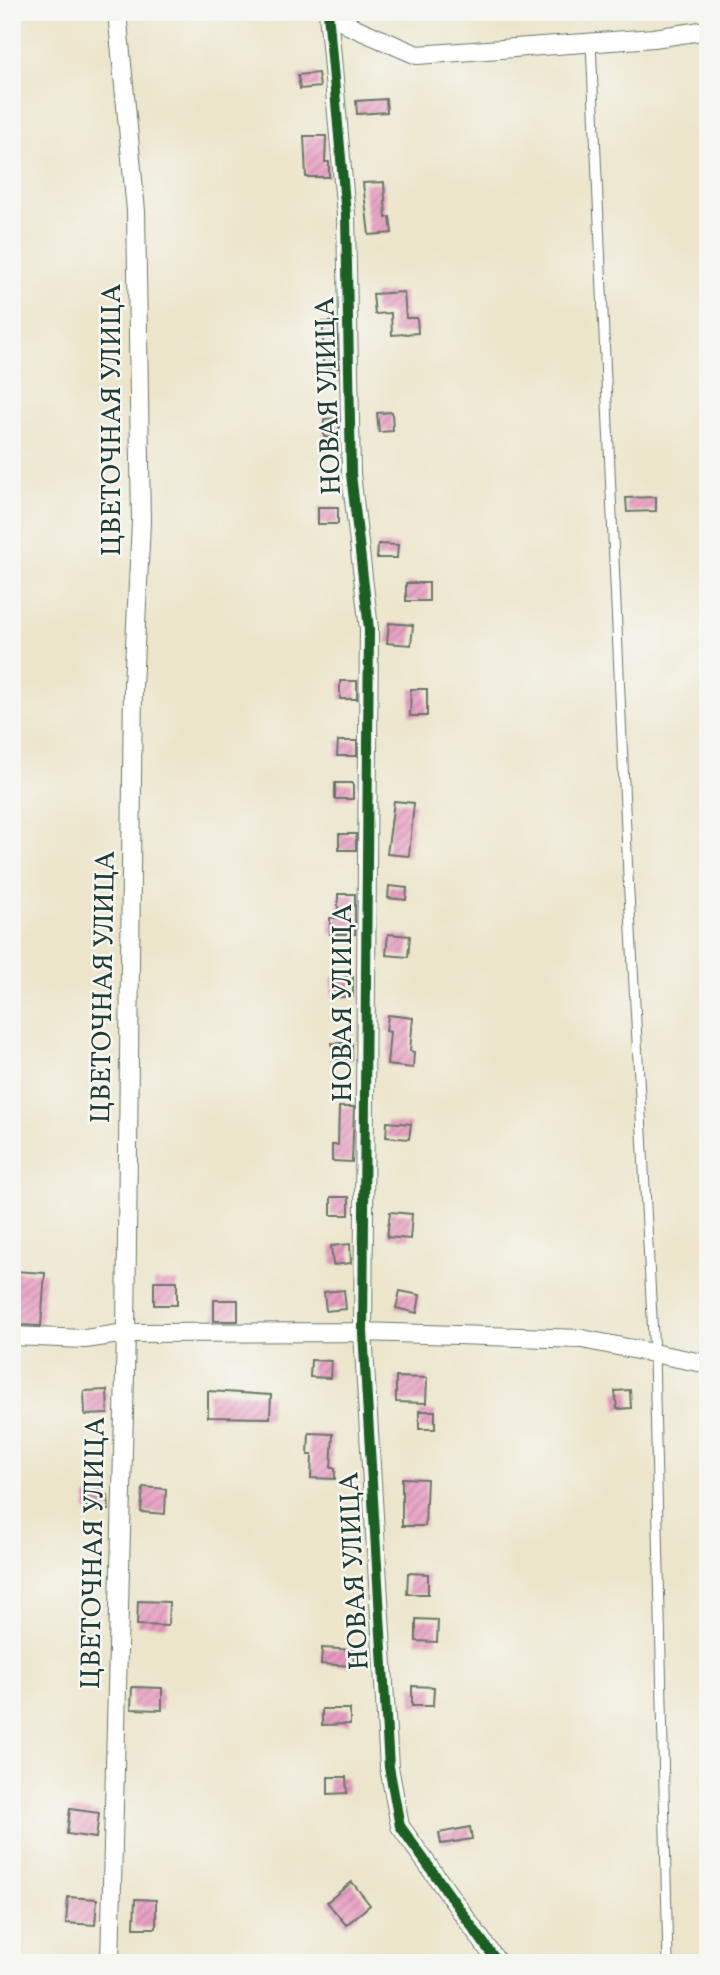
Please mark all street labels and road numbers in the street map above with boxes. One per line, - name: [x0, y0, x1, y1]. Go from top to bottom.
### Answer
- street label: ЦВЕТОЧНАЯ УЛИЦА: [93, 283, 132, 556]
- street label: НОВАЯ УЛИЦА: [306, 296, 352, 496]
- street label: ЦВЕТОЧНАЯ УЛИЦА: [82, 850, 126, 1124]
- street label: НОВАЯ УЛИЦА: [324, 904, 363, 1102]
- street label: ЦВЕТОЧНАЯ УЛИЦА: [72, 1416, 116, 1690]
- street label: НОВАЯ УЛИЦА: [330, 1471, 380, 1671]

